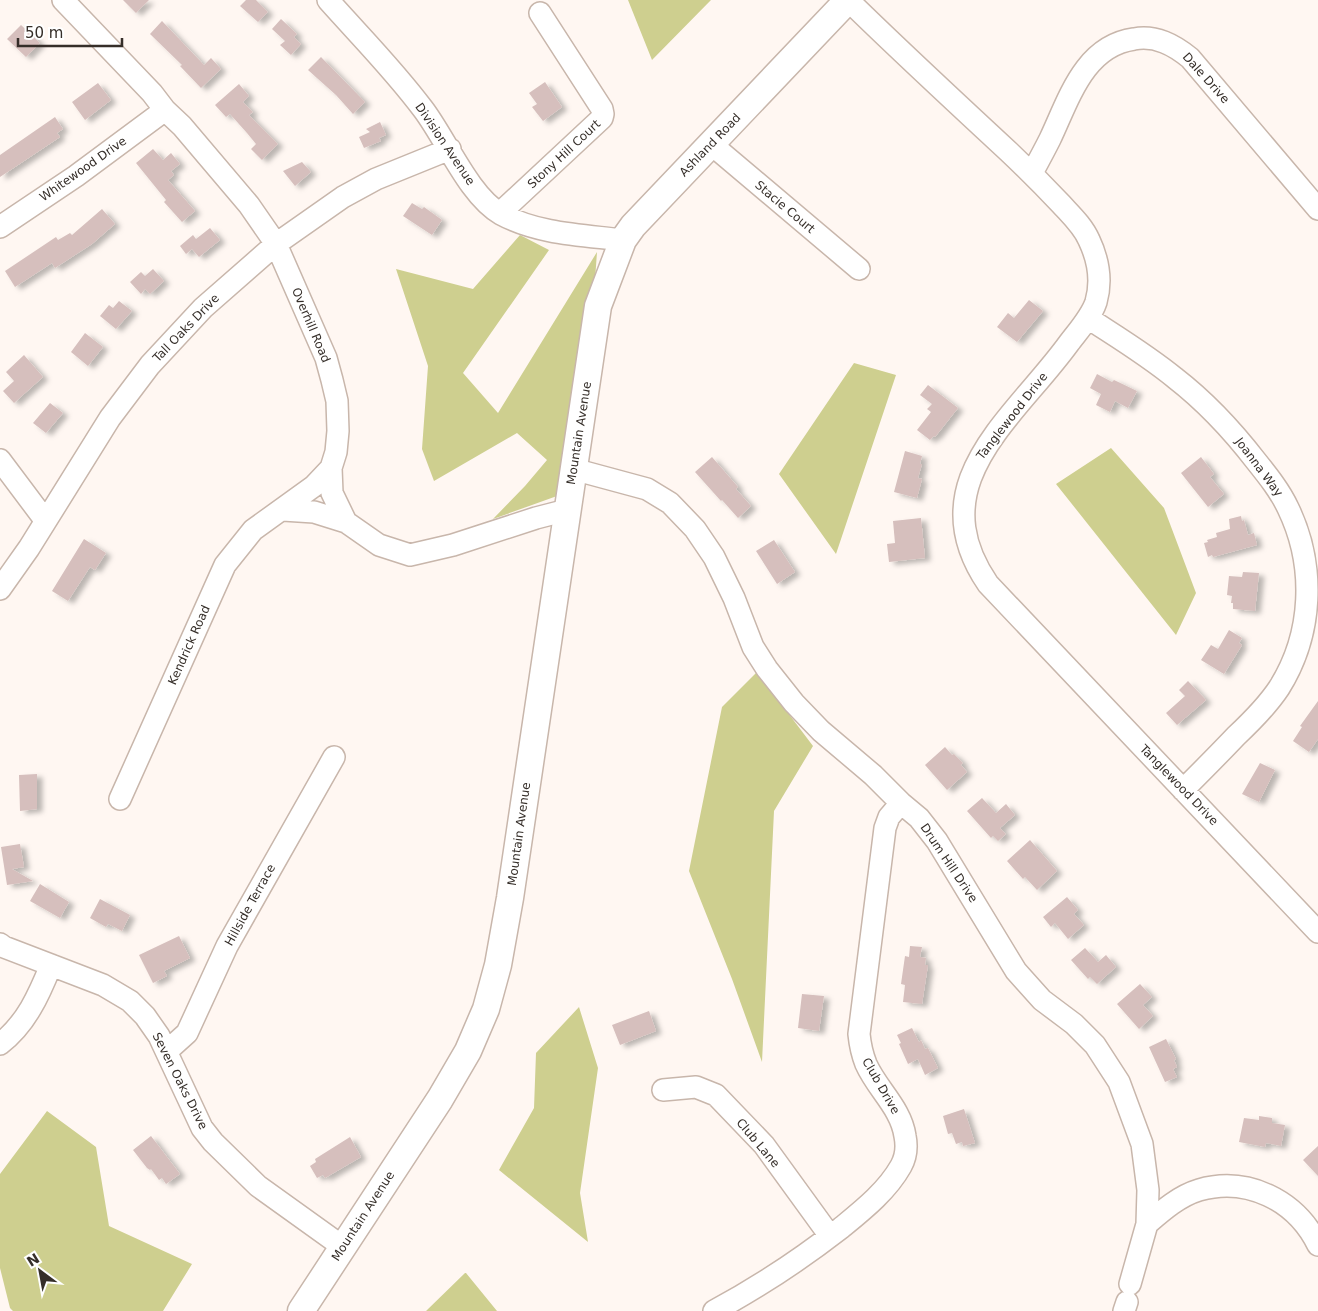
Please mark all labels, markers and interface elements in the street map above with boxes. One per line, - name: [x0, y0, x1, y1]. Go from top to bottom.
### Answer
- scale bar: [18, 15, 121, 47]
- text: 50 m: [25, 24, 63, 42]
- street label: Dale Drive: [1180, 50, 1232, 106]
- street label: Division Avenue: [412, 100, 478, 188]
- street label: Ashland Road: [677, 111, 743, 179]
- street label: Stony Hill Court: [525, 117, 603, 191]
- street label: Whitewood Drive: [37, 134, 129, 204]
- street label: Stacie Court: [752, 178, 818, 236]
- street label: Overhill Road: [289, 285, 333, 365]
- street label: Tall Oaks Drive: [149, 291, 222, 366]
- street label: Tanglewood Drive: [973, 370, 1050, 463]
- street label: Mountain Avenue: [564, 380, 594, 486]
- street label: Joanna Way: [1232, 434, 1286, 499]
- street label: Kendrick Road: [165, 603, 213, 687]
- street label: Tanglewood Drive: [1136, 741, 1221, 828]
- street label: Mountain Avenue: [505, 781, 533, 887]
- street label: Drum Hill Drive: [917, 821, 981, 905]
- street label: Hillside Terrace: [222, 862, 278, 948]
- street label: Seven Oaks Drive: [150, 1030, 210, 1132]
- street label: Club Drive: [859, 1055, 903, 1117]
- street label: Club Lane: [733, 1116, 783, 1170]
- street label: Mountain Avenue: [329, 1168, 397, 1264]
- north arrow: [15, 1246, 65, 1296]
- text: N: [24, 1250, 42, 1270]

